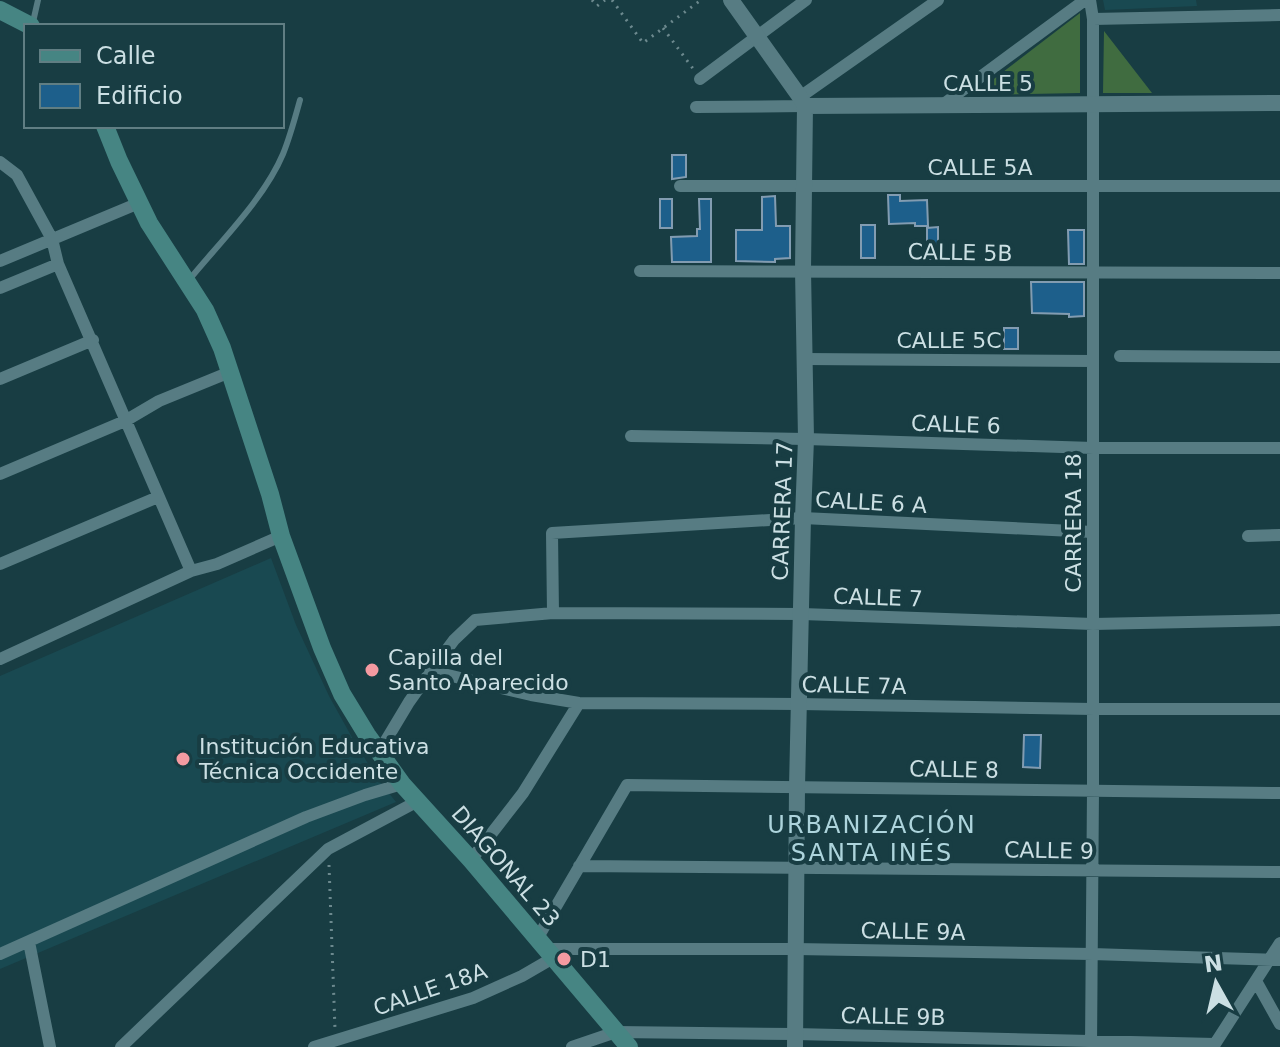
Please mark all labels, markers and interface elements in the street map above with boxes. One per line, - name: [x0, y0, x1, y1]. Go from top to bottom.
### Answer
- legend: [24, 24, 284, 128]
- text: Calle: [96, 42, 156, 70]
- street label: CALLE 5: [943, 71, 1033, 96]
- text: Edificio: [96, 82, 183, 110]
- street label: CALLE 5A: [928, 155, 1032, 180]
- street label: CALLE 5B: [907, 239, 1013, 266]
- street label: CALLE 5C: [896, 328, 1002, 353]
- street label: CALLE 6: [911, 410, 1001, 439]
- street label: CARRERA 17: [768, 441, 797, 581]
- street label: CARRERA 18: [1061, 453, 1086, 593]
- street label: CALLE 6 A: [814, 487, 927, 518]
- street label: CALLE 7: [833, 583, 923, 612]
- place label: Capilla del Santo Aparecido: [388, 645, 569, 695]
- marker: Capilla del Santo Aparecido: [363, 661, 381, 679]
- street label: CALLE 7A: [801, 672, 907, 699]
- place label: Institución Educativa Técnica Occidente: [198, 734, 429, 784]
- marker: Institución Educativa Técnica Occidente: [174, 750, 192, 768]
- street label: CALLE 8: [909, 756, 999, 783]
- street label: DIAGONAL 23: [447, 801, 565, 932]
- district label: URBANIZACIÓN SANTA INÉS: [767, 809, 977, 867]
- street label: CALLE 9: [1004, 837, 1094, 864]
- street label: CALLE 9A: [860, 918, 966, 945]
- north arrow: [1176, 943, 1256, 1023]
- place label: D1: [580, 947, 611, 972]
- marker: D1: [555, 950, 573, 968]
- text: N: [1202, 950, 1224, 977]
- street label: CALLE 18A: [370, 958, 490, 1021]
- street label: CALLE 9B: [840, 1003, 946, 1030]

